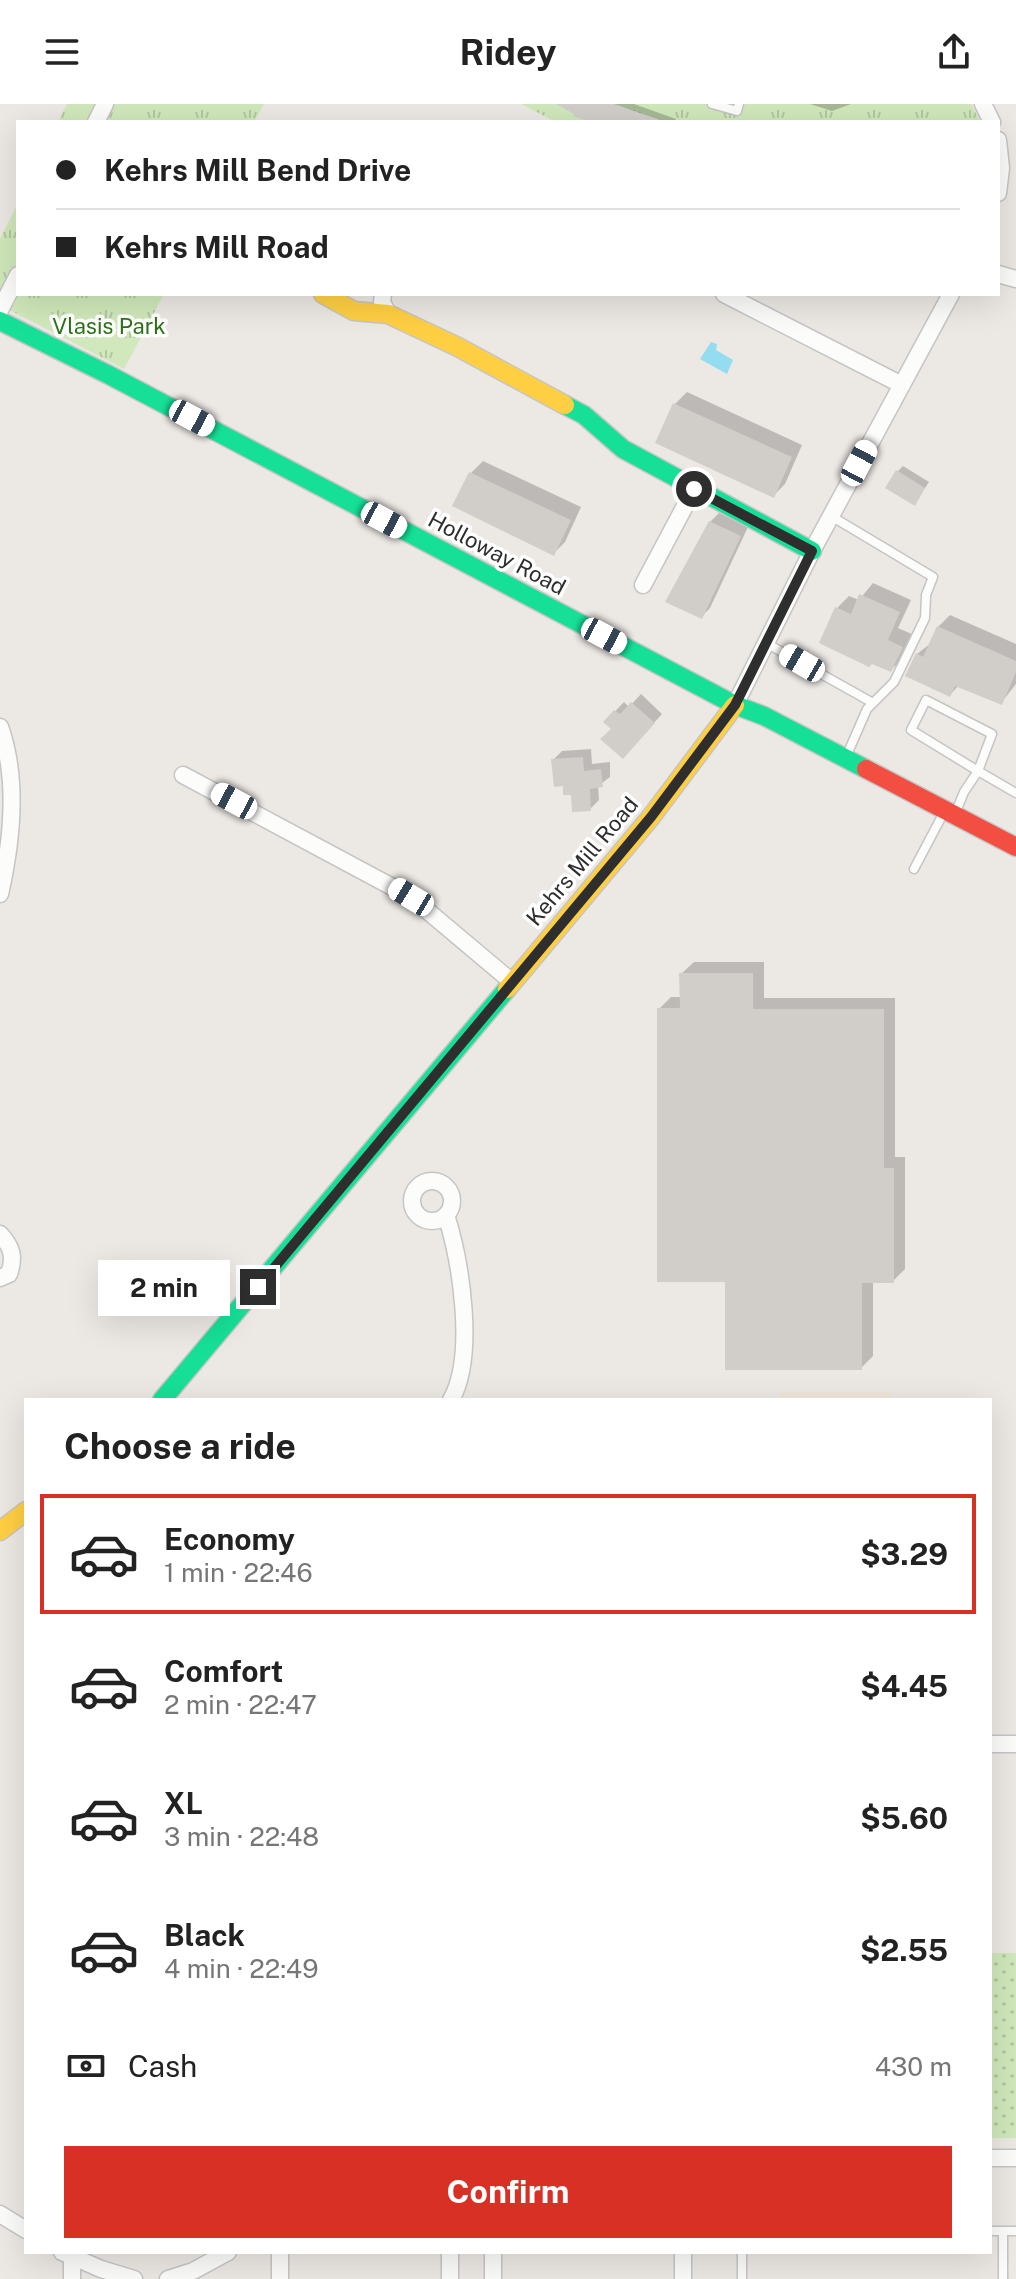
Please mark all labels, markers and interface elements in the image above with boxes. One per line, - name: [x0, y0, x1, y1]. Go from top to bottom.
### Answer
- icon: menu: [40, 30, 84, 74]
- icon: share: [932, 30, 976, 74]
- text: Ridey: [460, 31, 557, 73]
- text: Kehrs Mill Bend Drive: [104, 152, 411, 188]
- text: Kehrs Mill Road: [104, 229, 329, 265]
- park label: Vlasis Park: [52, 313, 166, 339]
- car: [165, 396, 219, 440]
- car: [837, 436, 881, 490]
- route start: [676, 471, 712, 507]
- car: [357, 498, 411, 542]
- street label: Holloway Road: [424, 506, 570, 600]
- car: [577, 614, 631, 658]
- car: [775, 641, 829, 685]
- car: [207, 779, 261, 823]
- street label: Kehrs Mill Road: [521, 791, 643, 931]
- car: [384, 874, 438, 920]
- callout: 2 min: [98, 1259, 230, 1315]
- route end: [240, 1269, 276, 1305]
- text: 2 min: [130, 1272, 198, 1303]
- text: Choose a ride: [64, 1425, 296, 1467]
- icon: car: [68, 1518, 140, 1590]
- text: Economy: [164, 1521, 295, 1557]
- text: $3.29: [860, 1536, 948, 1572]
- text: 1 min · 22:46: [164, 1557, 313, 1588]
- icon: car: [68, 1650, 140, 1722]
- text: Comfort: [164, 1653, 283, 1689]
- text: $4.45: [860, 1668, 948, 1704]
- text: 2 min · 22:47: [164, 1689, 317, 1720]
- icon: car: [68, 1782, 140, 1854]
- text: XL: [164, 1785, 203, 1821]
- text: $5.60: [860, 1800, 948, 1836]
- text: 3 min · 22:48: [164, 1821, 319, 1852]
- icon: car: [68, 1914, 140, 1986]
- text: Black: [164, 1917, 245, 1953]
- text: $2.55: [860, 1932, 948, 1968]
- text: 4 min · 22:49: [164, 1953, 318, 1984]
- icon: cash: [64, 2044, 108, 2088]
- text: Cash: [128, 2048, 197, 2084]
- text: 430 m: [875, 2051, 952, 2082]
- button: Confirm: [64, 2146, 952, 2238]

